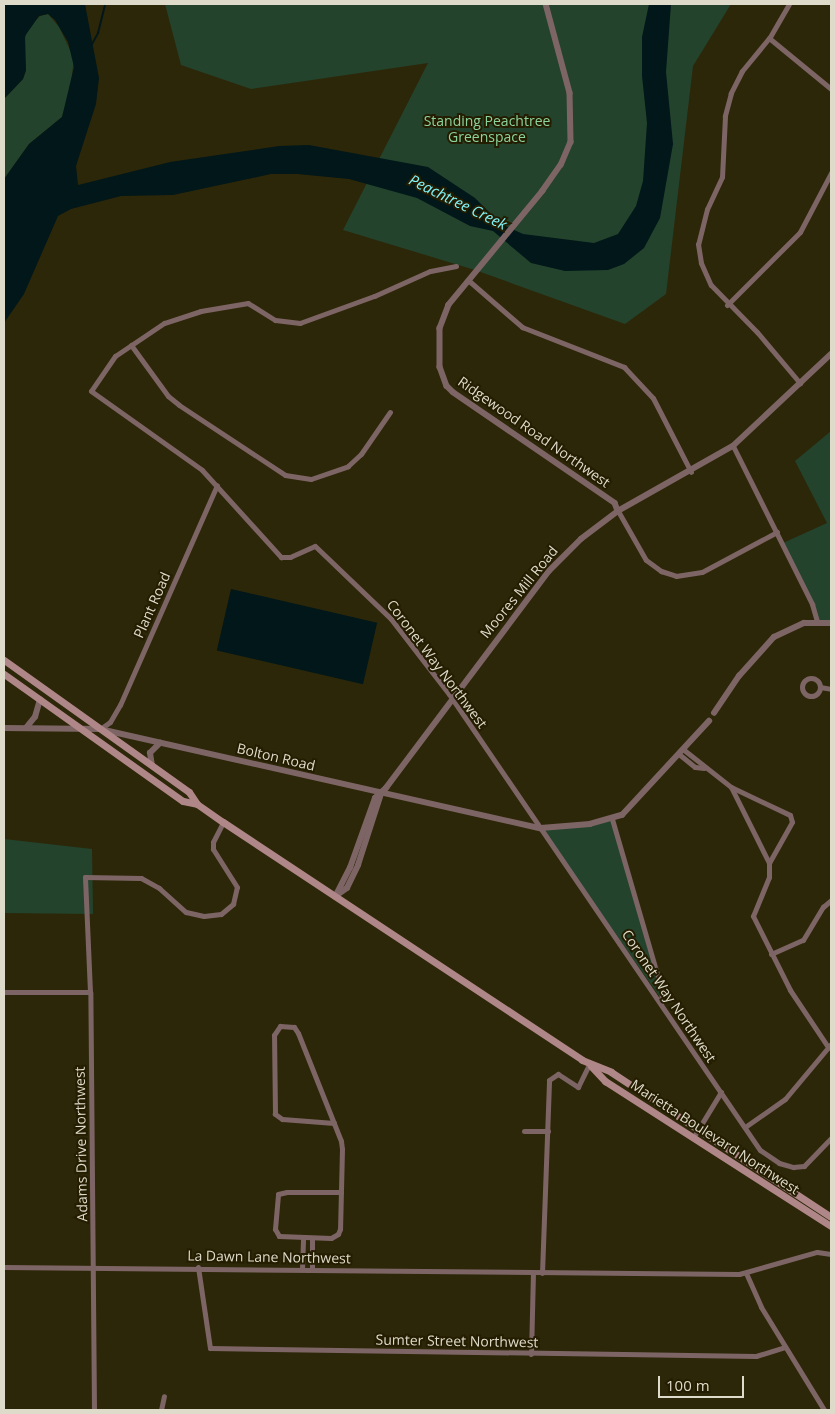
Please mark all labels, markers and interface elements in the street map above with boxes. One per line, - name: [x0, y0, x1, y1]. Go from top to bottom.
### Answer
- park label: Standing Peachtree Greenspace: [424, 113, 550, 146]
- water label: Peachtree Creek: [406, 171, 510, 233]
- street label: Ridgewood Road Northwest: [455, 373, 613, 491]
- street label: Moores Mill Road: [477, 543, 561, 641]
- street label: Plant Road: [130, 569, 174, 641]
- street label: Coronet Way Northwest: [383, 596, 491, 732]
- street label: Bolton Road: [235, 740, 317, 774]
- street label: Coronet Way Northwest: [618, 926, 720, 1066]
- street label: Adams Drive Northwest: [71, 1066, 91, 1222]
- street label: Marietta Boulevard Northwest: [628, 1076, 802, 1198]
- street label: La Dawn Lane Northwest: [187, 1247, 351, 1267]
- street label: Sumter Street Northwest: [375, 1331, 539, 1351]
- scale bar: [660, 1366, 746, 1398]
- text: 100 m: [666, 1375, 710, 1395]

